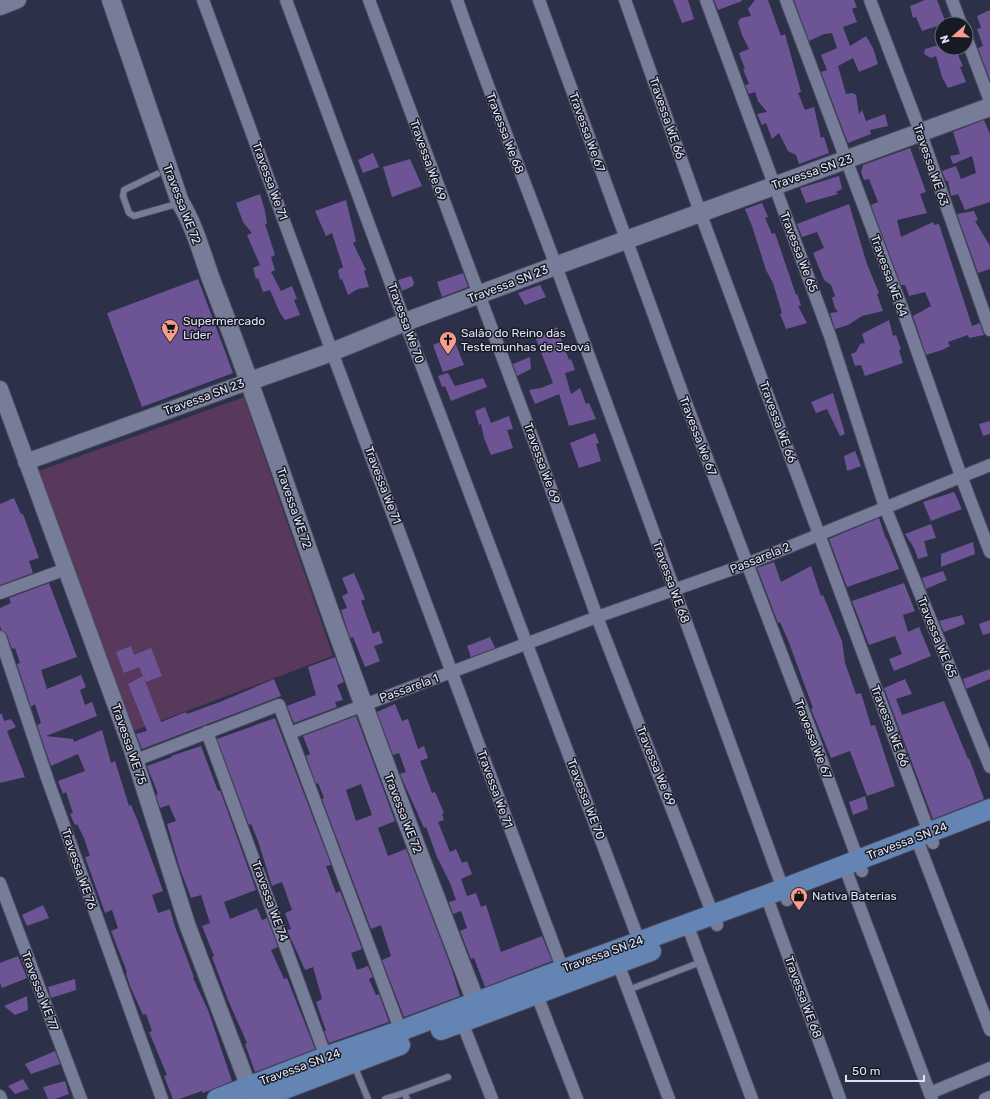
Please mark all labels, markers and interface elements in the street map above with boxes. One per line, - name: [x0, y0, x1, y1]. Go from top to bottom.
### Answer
- north arrow: [934, 16, 974, 56]
- text: N: [938, 33, 953, 45]
- street label: Travessa WE 66: [646, 75, 688, 161]
- street label: Travessa We 67: [566, 90, 608, 174]
- street label: Travessa We 68: [483, 91, 527, 175]
- street label: Travessa We 69: [407, 118, 449, 202]
- street label: Travessa WE 63: [910, 122, 952, 208]
- street label: Travessa We 71: [249, 140, 291, 222]
- street label: Travessa SN 23: [770, 152, 854, 192]
- street label: Travessa WE 72: [160, 162, 204, 246]
- street label: Travessa We 65: [777, 210, 821, 294]
- street label: Travessa WE 64: [868, 233, 911, 319]
- street label: Travessa SN 23: [466, 262, 550, 306]
- street label: Travessa We 70: [385, 281, 427, 365]
- place label: Supermercado Líder: [183, 314, 265, 342]
- supermarket icon: Supermercado Líder: [160, 318, 180, 343]
- place label: Salão do Reino das Testemunhas de Jeová: [461, 326, 590, 354]
- church icon: Salão do Reino das Testemunhas de Jeová: [438, 330, 458, 355]
- street label: Travessa SN 23: [162, 376, 246, 418]
- street label: Travessa WE 66: [757, 379, 799, 465]
- street label: Travessa We 67: [676, 394, 720, 478]
- street label: Travessa We 69: [521, 421, 563, 505]
- street label: Travessa We 71: [362, 444, 404, 526]
- street label: Travessa WE 72: [274, 466, 314, 550]
- street label: Travessa WE 68: [650, 539, 692, 625]
- street label: Passarela 2: [728, 540, 792, 576]
- street label: Travessa WE 65: [914, 595, 960, 679]
- street label: Passarela 1: [378, 671, 440, 705]
- street label: Travessa WE 66: [868, 683, 912, 769]
- street label: Travessa We 67: [791, 697, 835, 781]
- street label: Travessa WE 75: [109, 702, 149, 786]
- street label: Travessa We 69: [634, 724, 678, 808]
- street label: Travessa We 71: [474, 748, 516, 830]
- street label: Travessa WE 70: [564, 757, 608, 841]
- street label: Travessa WE 72: [381, 771, 425, 855]
- street label: Travessa SN 24: [865, 819, 950, 863]
- street label: Travessa WE 76: [59, 827, 99, 911]
- street label: Travessa WE 74: [249, 859, 291, 944]
- shop icon: Nativa Baterias: [789, 886, 809, 911]
- place label: Nativa Baterias: [812, 889, 897, 903]
- street label: Travessa SN 24: [561, 933, 646, 975]
- street label: Travessa WE 77: [18, 949, 62, 1033]
- street label: Travessa WE 68: [782, 954, 824, 1040]
- street label: Travessa SN 24: [258, 1046, 343, 1088]
- scale bar: [846, 1057, 924, 1083]
- text: 50 m: [852, 1064, 880, 1078]

